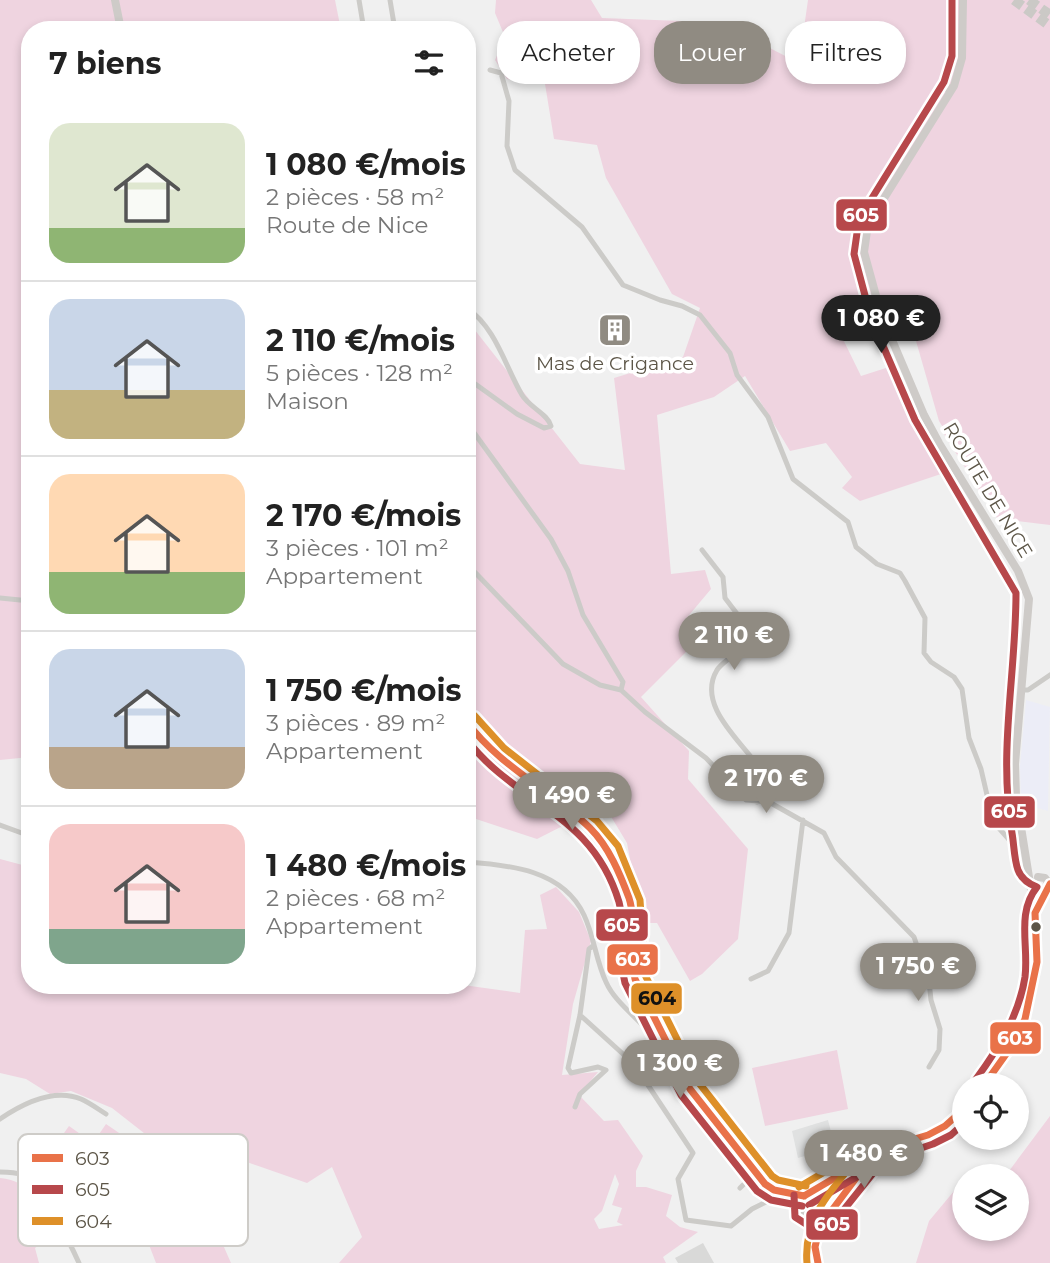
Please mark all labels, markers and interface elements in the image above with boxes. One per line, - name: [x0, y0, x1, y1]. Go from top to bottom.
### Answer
- chip: Acheter: [497, 21, 640, 84]
- chip: Louer: [654, 21, 771, 84]
- chip: Filtres: [785, 21, 906, 84]
- icon: filters: [410, 44, 448, 82]
- text: 7 biens: [49, 45, 161, 82]
- text: 1 080 €/mois: [266, 146, 466, 183]
- icon: home: [105, 151, 189, 235]
- text: 2 pièces · 58 m²: [266, 183, 444, 211]
- line badge: 605: [835, 198, 888, 232]
- text: 605: [843, 204, 879, 227]
- text: Route de Nice: [266, 211, 428, 239]
- pin: 1 080 €: [816, 296, 946, 355]
- text: 1 080 €: [837, 304, 925, 332]
- building icon: Mas de Crigance: [596, 311, 634, 349]
- text: 2 110 €/mois: [266, 322, 455, 359]
- icon: home: [105, 327, 189, 411]
- place label: Mas de Crigance: [536, 352, 694, 375]
- text: 5 pièces · 128 m²: [266, 359, 453, 387]
- text: Maison: [266, 387, 349, 415]
- street label: ROUTE DE NICE: [939, 418, 1037, 562]
- text: 2 170 €/mois: [266, 497, 461, 534]
- icon: home: [105, 502, 189, 586]
- text: 3 pièces · 101 m²: [266, 534, 449, 562]
- text: Appartement: [266, 562, 423, 590]
- pin: 2 110 €: [669, 612, 799, 672]
- text: 2 110 €: [695, 621, 773, 649]
- text: 1 750 €/mois: [266, 672, 461, 709]
- icon: home: [105, 677, 189, 761]
- text: 3 pièces · 89 m²: [266, 709, 445, 737]
- text: Appartement: [266, 737, 423, 765]
- pin: 2 170 €: [701, 756, 831, 815]
- text: 2 170 €: [724, 764, 808, 792]
- pin: 1 490 €: [507, 772, 637, 832]
- text: 1 490 €: [529, 781, 615, 809]
- line badge: 605: [983, 795, 1036, 829]
- text: 605: [991, 800, 1027, 823]
- text: 1 480 €/mois: [266, 847, 466, 884]
- icon: home: [105, 852, 189, 936]
- text: 2 pièces · 68 m²: [266, 884, 445, 912]
- line badge: 605: [595, 908, 649, 942]
- text: Appartement: [266, 912, 423, 940]
- text: 605: [604, 914, 640, 937]
- unlabelled marker: [1029, 920, 1043, 934]
- line badge: 603: [606, 943, 659, 976]
- pin: 1 750 €: [853, 944, 983, 1003]
- text: 603: [615, 948, 651, 971]
- text: 1 750 €: [876, 952, 960, 980]
- line badge: 604: [630, 982, 683, 1015]
- text: 604: [638, 987, 676, 1010]
- line badge: 603: [989, 1021, 1042, 1055]
- text: 603: [997, 1027, 1033, 1050]
- pin: 1 300 €: [615, 1040, 745, 1100]
- text: 1 300 €: [637, 1049, 723, 1077]
- map controls: [952, 1073, 1029, 1241]
- button: locate: [952, 1073, 1029, 1150]
- pin: 1 480 €: [799, 1130, 929, 1190]
- legend: [18, 1134, 248, 1246]
- text: 1 480 €: [820, 1139, 908, 1167]
- text: 603: [75, 1147, 110, 1170]
- button: layers: [952, 1164, 1029, 1241]
- text: 605: [75, 1178, 110, 1201]
- line badge: 605: [805, 1208, 859, 1241]
- text: 604: [75, 1210, 112, 1233]
- text: 605: [814, 1213, 850, 1236]

